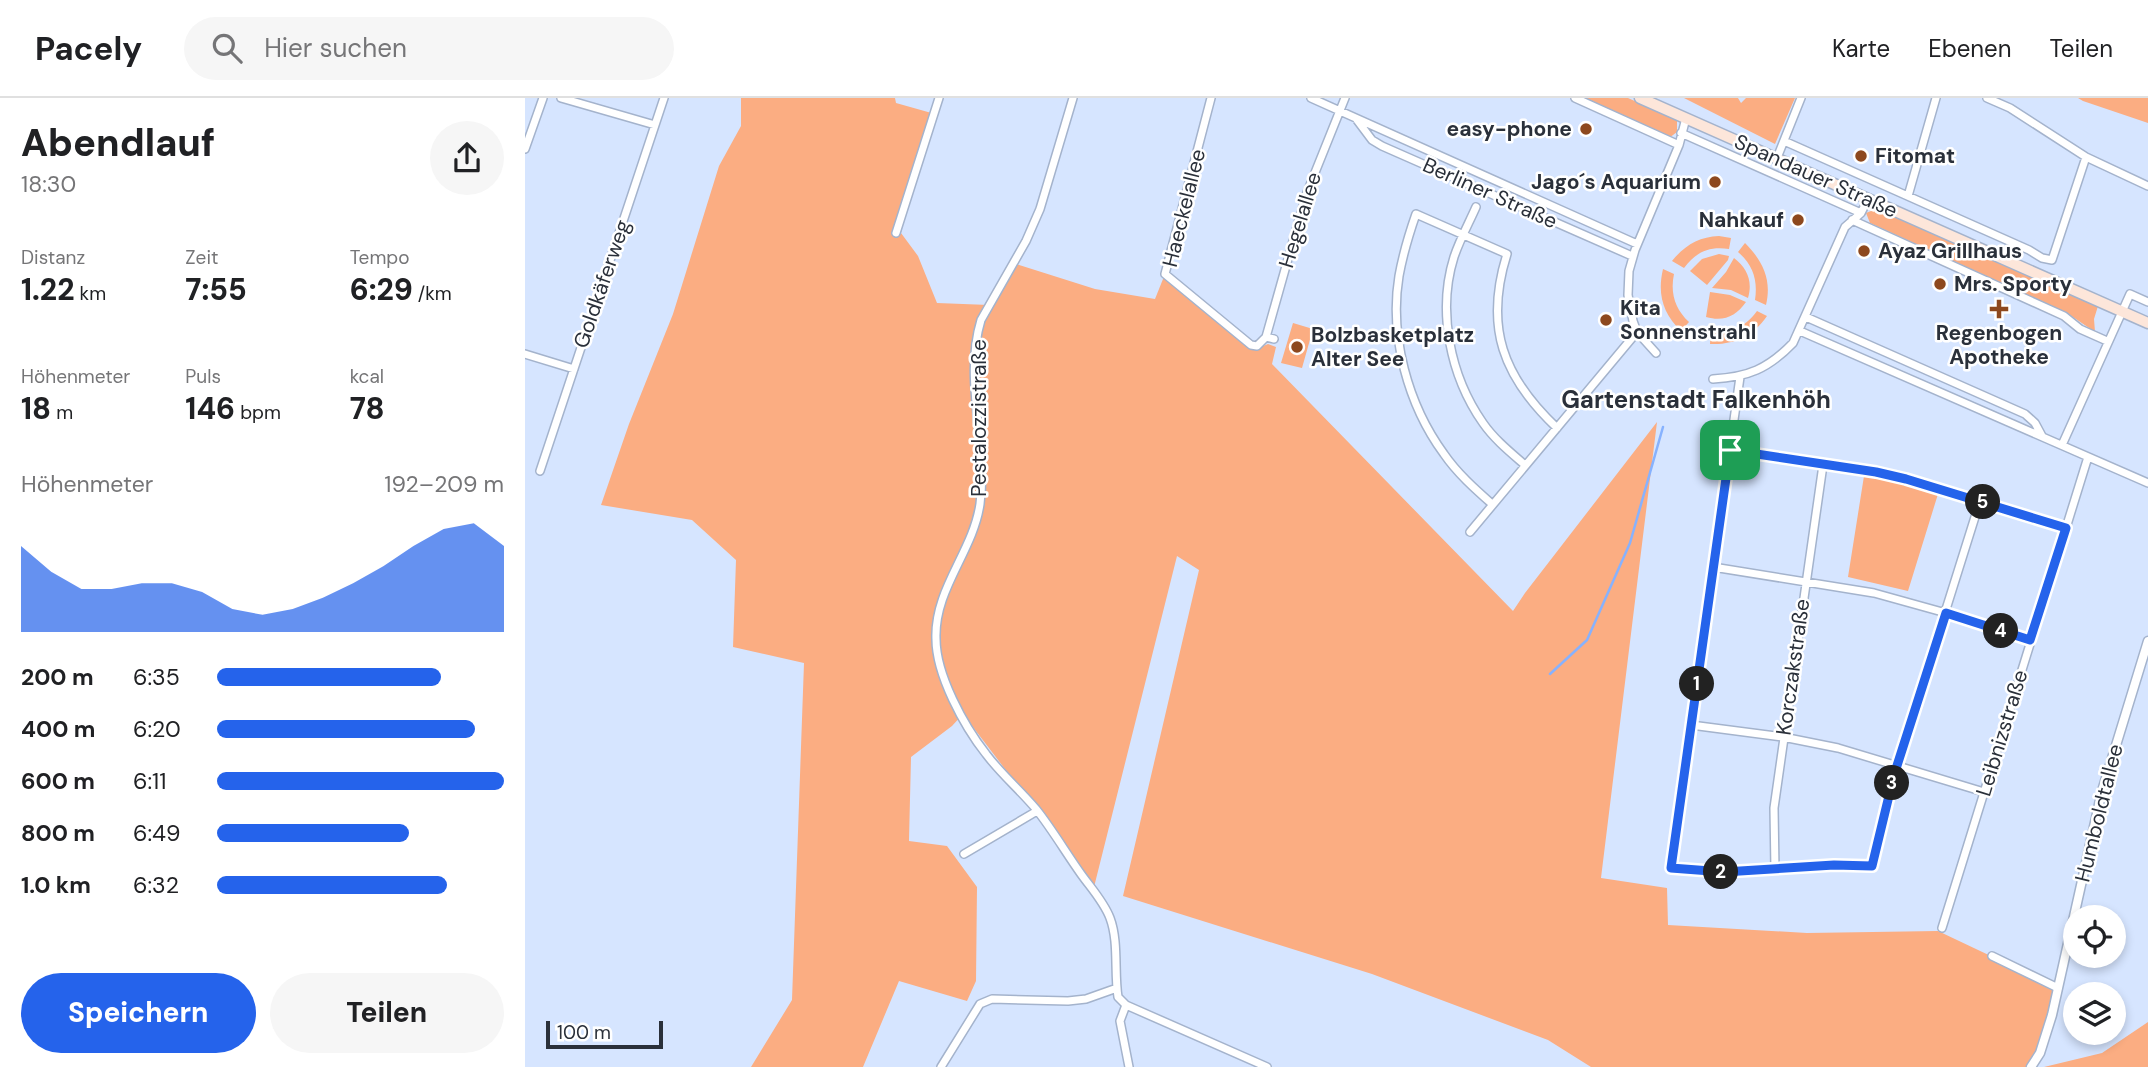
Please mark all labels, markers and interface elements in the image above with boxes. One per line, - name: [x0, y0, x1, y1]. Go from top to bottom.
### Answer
- search box: [184, 17, 674, 80]
- text: Pacely: [35, 27, 142, 70]
- icon: search: [208, 29, 246, 67]
- text: Hier suchen: [264, 31, 407, 65]
- text: Karte: [1832, 33, 1890, 64]
- text: Ebenen: [1928, 33, 2012, 64]
- text: Teilen: [2050, 33, 2113, 64]
- place label: easy-phone: [1447, 115, 1572, 143]
- text: Abendlauf: [21, 118, 215, 168]
- button: share: [430, 121, 504, 195]
- marker: easy-phone: [1578, 121, 1594, 137]
- street label: Spandauer Straße: [1730, 127, 1902, 225]
- place label: Fitomat: [1875, 142, 1955, 170]
- street label: Haeckelallee: [1156, 146, 1212, 270]
- marker: Fitomat: [1853, 148, 1869, 164]
- street label: Berliner Straße: [1418, 151, 1562, 235]
- place label: Jago´s Aquarium: [1531, 168, 1701, 196]
- text: 18:30: [21, 169, 76, 199]
- street label: Hegelallee: [1272, 169, 1328, 271]
- marker: Jago´s Aquarium: [1707, 174, 1723, 190]
- place label: Nahkauf: [1699, 206, 1784, 234]
- marker: Nahkauf: [1790, 212, 1806, 228]
- street label: Goldkäferweg: [567, 216, 637, 352]
- place label: Ayaz Grillhaus: [1878, 237, 2022, 265]
- marker: Ayaz Grillhaus: [1856, 243, 1872, 259]
- text: Distanz: [21, 245, 85, 270]
- text: Zeit: [185, 245, 218, 270]
- text: Tempo: [350, 245, 410, 270]
- text: 1.22: [21, 270, 75, 309]
- text: 7:55: [185, 270, 247, 309]
- text: 6:29: [350, 270, 413, 309]
- place label: Mrs. Sporty: [1954, 270, 2073, 298]
- marker: Mrs. Sporty: [1932, 276, 1948, 292]
- text: km: [75, 281, 106, 306]
- text: /km: [413, 281, 452, 306]
- place label: Kita Sonnenstrahl: [1620, 294, 1756, 346]
- marker: Regenbogen Apotheke: [1991, 301, 2007, 317]
- marker: Kita Sonnenstrahl: [1598, 312, 1614, 328]
- place label: Regenbogen Apotheke: [1936, 319, 2062, 371]
- place label: Bolzbasketplatz Alter See: [1311, 321, 1474, 373]
- street label: Pestalozzistraße: [965, 339, 993, 497]
- marker: Bolzbasketplatz Alter See: [1289, 339, 1305, 355]
- text: Höhenmeter: [21, 364, 130, 389]
- text: Puls: [185, 364, 221, 389]
- text: kcal: [350, 364, 384, 389]
- district label: Gartenstadt Falkenhöh: [1561, 384, 1831, 415]
- text: 18: [21, 389, 51, 428]
- text: 146: [185, 389, 235, 428]
- text: 78: [350, 389, 385, 428]
- text: m: [51, 400, 73, 425]
- text: bpm: [235, 400, 281, 425]
- pin: [1700, 420, 1760, 480]
- icon: arrive: [1711, 431, 1749, 469]
- text: Höhenmeter: [21, 469, 153, 499]
- text: 192–209 m: [384, 469, 504, 499]
- pin: 5: [1965, 484, 2001, 520]
- text: 5: [1977, 489, 1988, 514]
- street label: Korczakstraße: [1770, 597, 1816, 737]
- pin: 4: [1983, 614, 2019, 648]
- text: 4: [1994, 618, 2007, 643]
- text: 200 m: [21, 662, 94, 692]
- text: 6:35: [133, 662, 180, 692]
- pin: 1: [1679, 666, 1715, 702]
- street label: Leibnizstraße: [1970, 666, 2034, 799]
- text: 1: [1693, 671, 1700, 696]
- text: 400 m: [21, 714, 95, 744]
- text: 6:20: [133, 714, 181, 744]
- street label: Humboldtallee: [2068, 741, 2130, 885]
- text: 600 m: [21, 766, 95, 796]
- text: 6:11: [133, 766, 166, 796]
- pin: 3: [1875, 766, 1909, 800]
- text: 3: [1886, 770, 1897, 795]
- text: 800 m: [21, 818, 95, 848]
- text: 6:49: [133, 818, 181, 848]
- pin: 2: [1703, 854, 1739, 890]
- text: 2: [1715, 859, 1726, 884]
- text: 1.0 km: [21, 870, 91, 900]
- text: 6:32: [133, 870, 179, 900]
- map controls: [2063, 905, 2126, 1045]
- button: locate: [2063, 905, 2126, 968]
- button: Speichern: [21, 973, 256, 1053]
- button: Teilen: [270, 973, 504, 1053]
- button: layers: [2063, 982, 2126, 1045]
- scale bar: [546, 1018, 663, 1050]
- text: 100 m: [557, 1020, 611, 1045]

